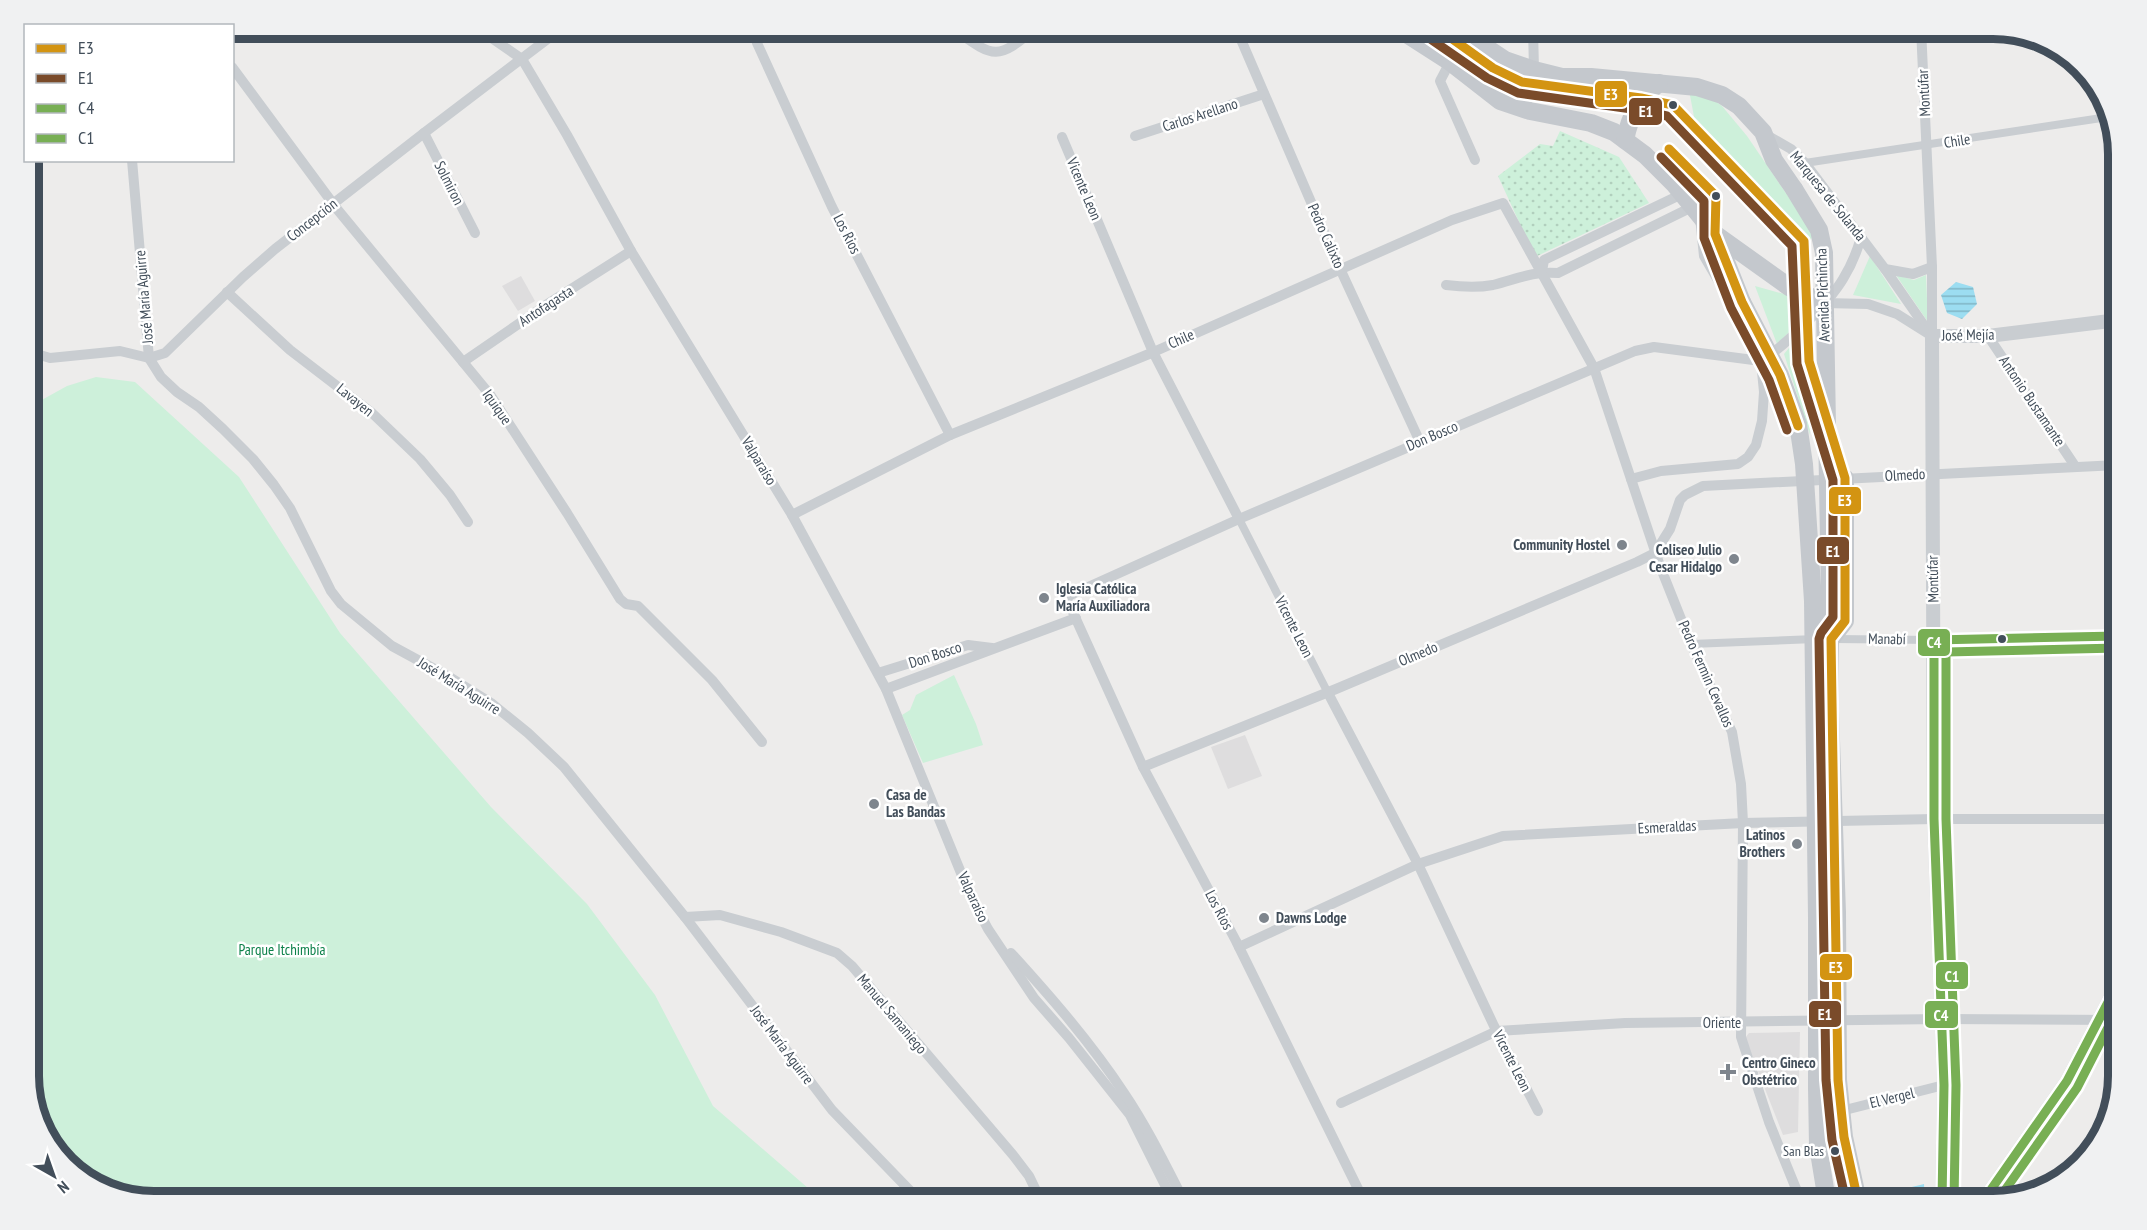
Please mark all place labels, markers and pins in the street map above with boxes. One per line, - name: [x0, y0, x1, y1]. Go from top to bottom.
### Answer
- unlabelled marker: [1667, 99, 1679, 111]
- unlabelled marker: [1710, 190, 1722, 202]
- place label: Community Hostel: [1513, 535, 1610, 554]
- marker: Community Hostel: [1615, 538, 1629, 552]
- place label: Coliseo Julio Cesar Hidalgo: [1649, 540, 1722, 576]
- marker: Coliseo Julio Cesar Hidalgo: [1727, 552, 1741, 566]
- place label: Iglesia Católica María Auxiliadora: [1056, 579, 1150, 615]
- marker: Iglesia Católica María Auxiliadora: [1037, 591, 1051, 605]
- unlabelled marker: [1996, 633, 2008, 645]
- place label: Casa de Las Bandas: [886, 785, 945, 821]
- marker: Casa de Las Bandas: [867, 797, 881, 811]
- place label: Latinos Brothers: [1739, 825, 1785, 861]
- marker: Latinos Brothers: [1790, 837, 1804, 851]
- place label: Dawns Lodge: [1276, 908, 1347, 927]
- marker: Dawns Lodge: [1257, 911, 1271, 925]
- place label: Centro Gineco Obstétrico: [1742, 1053, 1816, 1089]
- marker: Centro Gineco Obstétrico: [1719, 1063, 1737, 1081]
- place label: San Blas: [1783, 1142, 1824, 1160]
- marker: San Blas: [1829, 1145, 1841, 1157]

